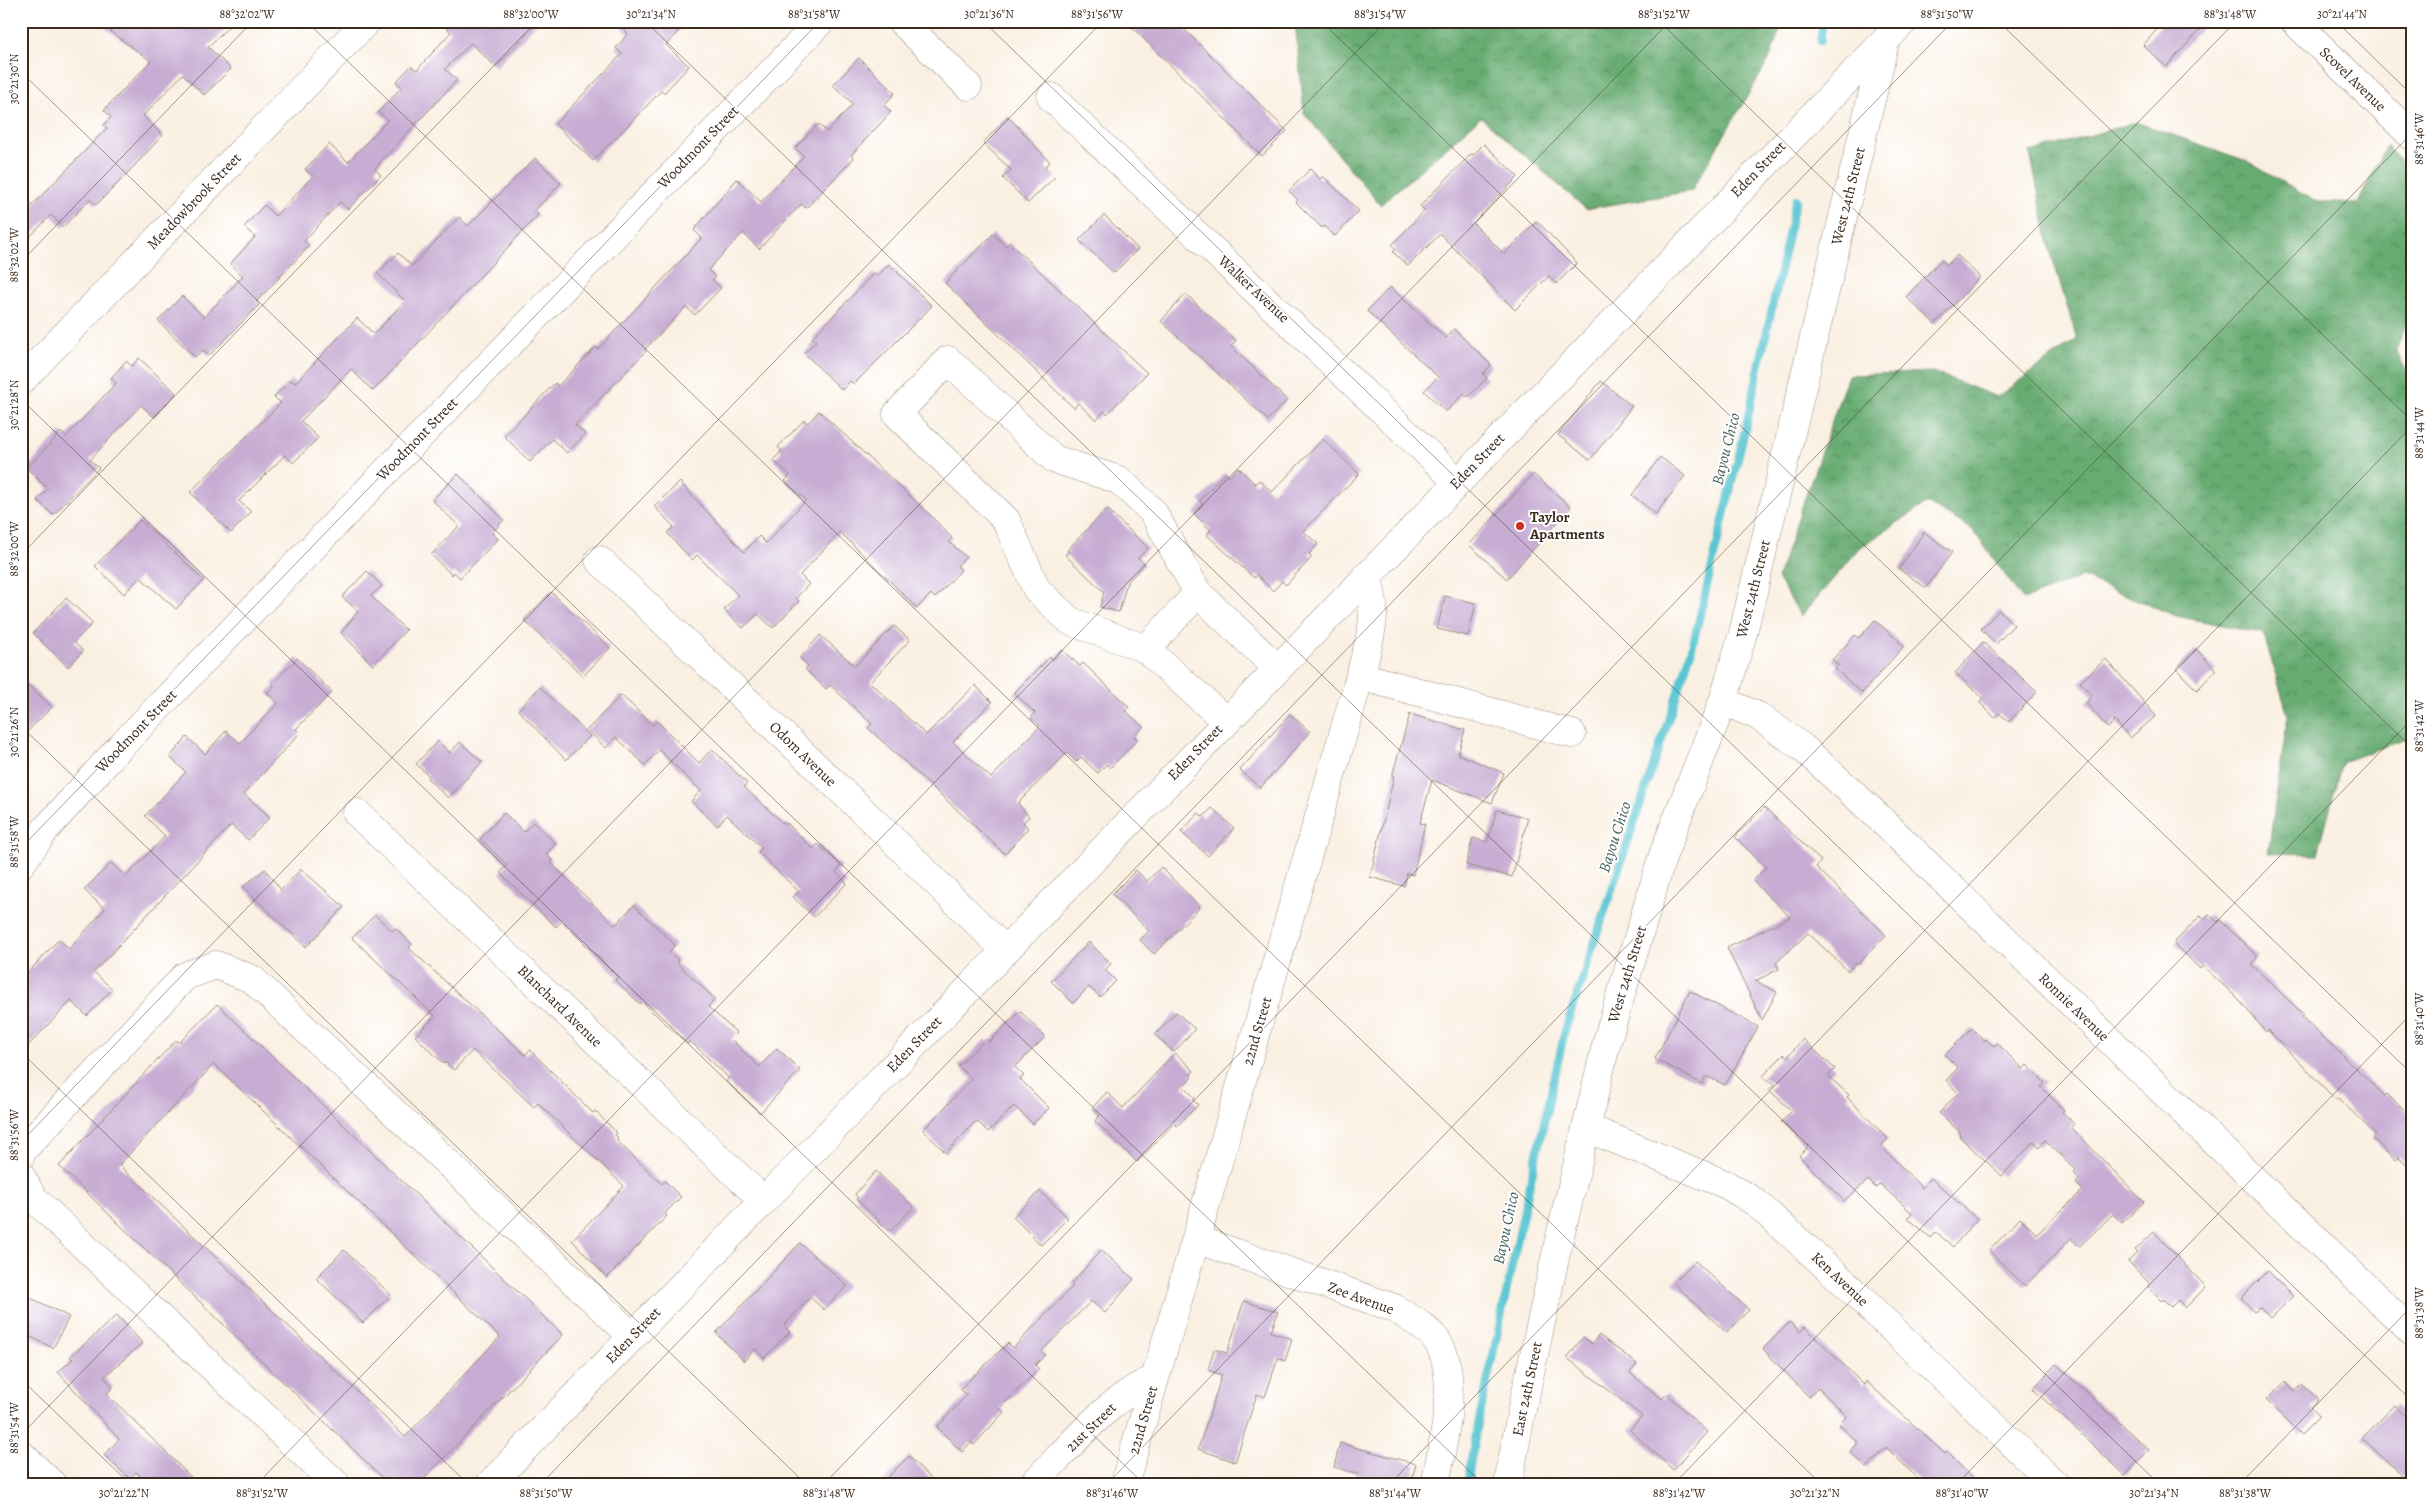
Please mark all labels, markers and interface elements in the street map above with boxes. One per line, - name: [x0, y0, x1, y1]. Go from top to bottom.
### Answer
- text: 88°32'02"W: [220, 6, 275, 22]
- text: 88°32'00"W: [503, 6, 560, 22]
- text: 30°21'34"N: [626, 6, 676, 22]
- text: 88°31'58"W: [788, 6, 841, 22]
- text: 30°21'36"N: [964, 6, 1014, 22]
- text: 88°31'56"W: [1071, 6, 1124, 22]
- text: 88°31'54"W: [1354, 6, 1407, 22]
- text: 88°31'52"W: [1638, 6, 1691, 22]
- text: 88°31'50"W: [1921, 6, 1974, 22]
- text: 88°31'48"W: [2204, 6, 2257, 22]
- text: 30°21'44"N: [2317, 6, 2367, 22]
- street label: Scovel Avenue: [2315, 42, 2391, 116]
- text: 30°21'30"N: [6, 53, 22, 104]
- street label: Woodmont Street: [652, 101, 743, 194]
- text: 88°31'46"W: [2411, 112, 2427, 165]
- street label: Eden Street: [1726, 136, 1790, 202]
- street label: West 24th Street: [1826, 145, 1870, 248]
- street label: Meadowbrook Street: [143, 148, 245, 254]
- text: 88°32'02"W: [6, 227, 22, 282]
- street label: Walker Avenue: [1213, 250, 1294, 327]
- text: 30°21'28"N: [6, 379, 22, 430]
- street label: Woodmont Street: [371, 393, 462, 486]
- text: 88°31'44"W: [2411, 406, 2427, 459]
- water label: Bayou Chico: [1706, 411, 1746, 487]
- street label: Eden Street: [1445, 428, 1509, 494]
- place label: Taylor Apartments: [1529, 507, 1605, 544]
- text: 88°32'00"W: [6, 520, 22, 577]
- marker: Taylor Apartments: [1514, 520, 1526, 532]
- street label: West 24th Street: [1731, 538, 1775, 641]
- street label: Woodmont Street: [90, 685, 181, 778]
- text: 88°31'42"W: [2411, 699, 2427, 752]
- text: 30°21'26"N: [6, 706, 22, 757]
- street label: Odom Avenue: [765, 717, 841, 791]
- street label: Eden Street: [1163, 719, 1227, 785]
- water label: Bayou Chico: [1593, 799, 1637, 875]
- text: 88°31'58"W: [6, 815, 22, 868]
- street label: West 24th Street: [1602, 923, 1651, 1026]
- street label: Blanchard Avenue: [513, 960, 607, 1052]
- street label: Ronnie Avenue: [2034, 968, 2114, 1046]
- text: 88°31'40"W: [2411, 992, 2427, 1046]
- street label: 22nd Street: [1238, 994, 1276, 1068]
- street label: Eden Street: [882, 1011, 946, 1077]
- text: 88°31'56"W: [6, 1108, 22, 1161]
- water label: Bayou Chico: [1488, 1190, 1524, 1266]
- street label: Ken Avenue: [1807, 1247, 1873, 1311]
- street label: Zee Avenue: [1325, 1277, 1397, 1319]
- text: 88°31'38"W: [2411, 1286, 2427, 1339]
- street label: Eden Street: [601, 1302, 665, 1368]
- street label: East 24th Street: [1507, 1340, 1547, 1438]
- street label: 22nd Street: [1124, 1383, 1162, 1457]
- street label: 21st Street: [1061, 1398, 1121, 1456]
- text: 88°31'54"W: [6, 1401, 22, 1454]
- text: 30°21'22"N: [99, 1485, 150, 1501]
- text: 88°31'52"W: [236, 1485, 289, 1501]
- text: 88°31'50"W: [520, 1485, 573, 1501]
- text: 88°31'48"W: [803, 1485, 856, 1501]
- text: 88°31'46"W: [1086, 1485, 1139, 1501]
- text: 88°31'44"W: [1369, 1485, 1422, 1501]
- text: 88°31'42"W: [1653, 1485, 1706, 1501]
- text: 30°21'32"N: [1790, 1485, 1840, 1501]
- text: 88°31'40"W: [1935, 1485, 1989, 1501]
- text: 30°21'34"N: [2129, 1485, 2179, 1501]
- text: 88°31'38"W: [2219, 1485, 2272, 1501]

